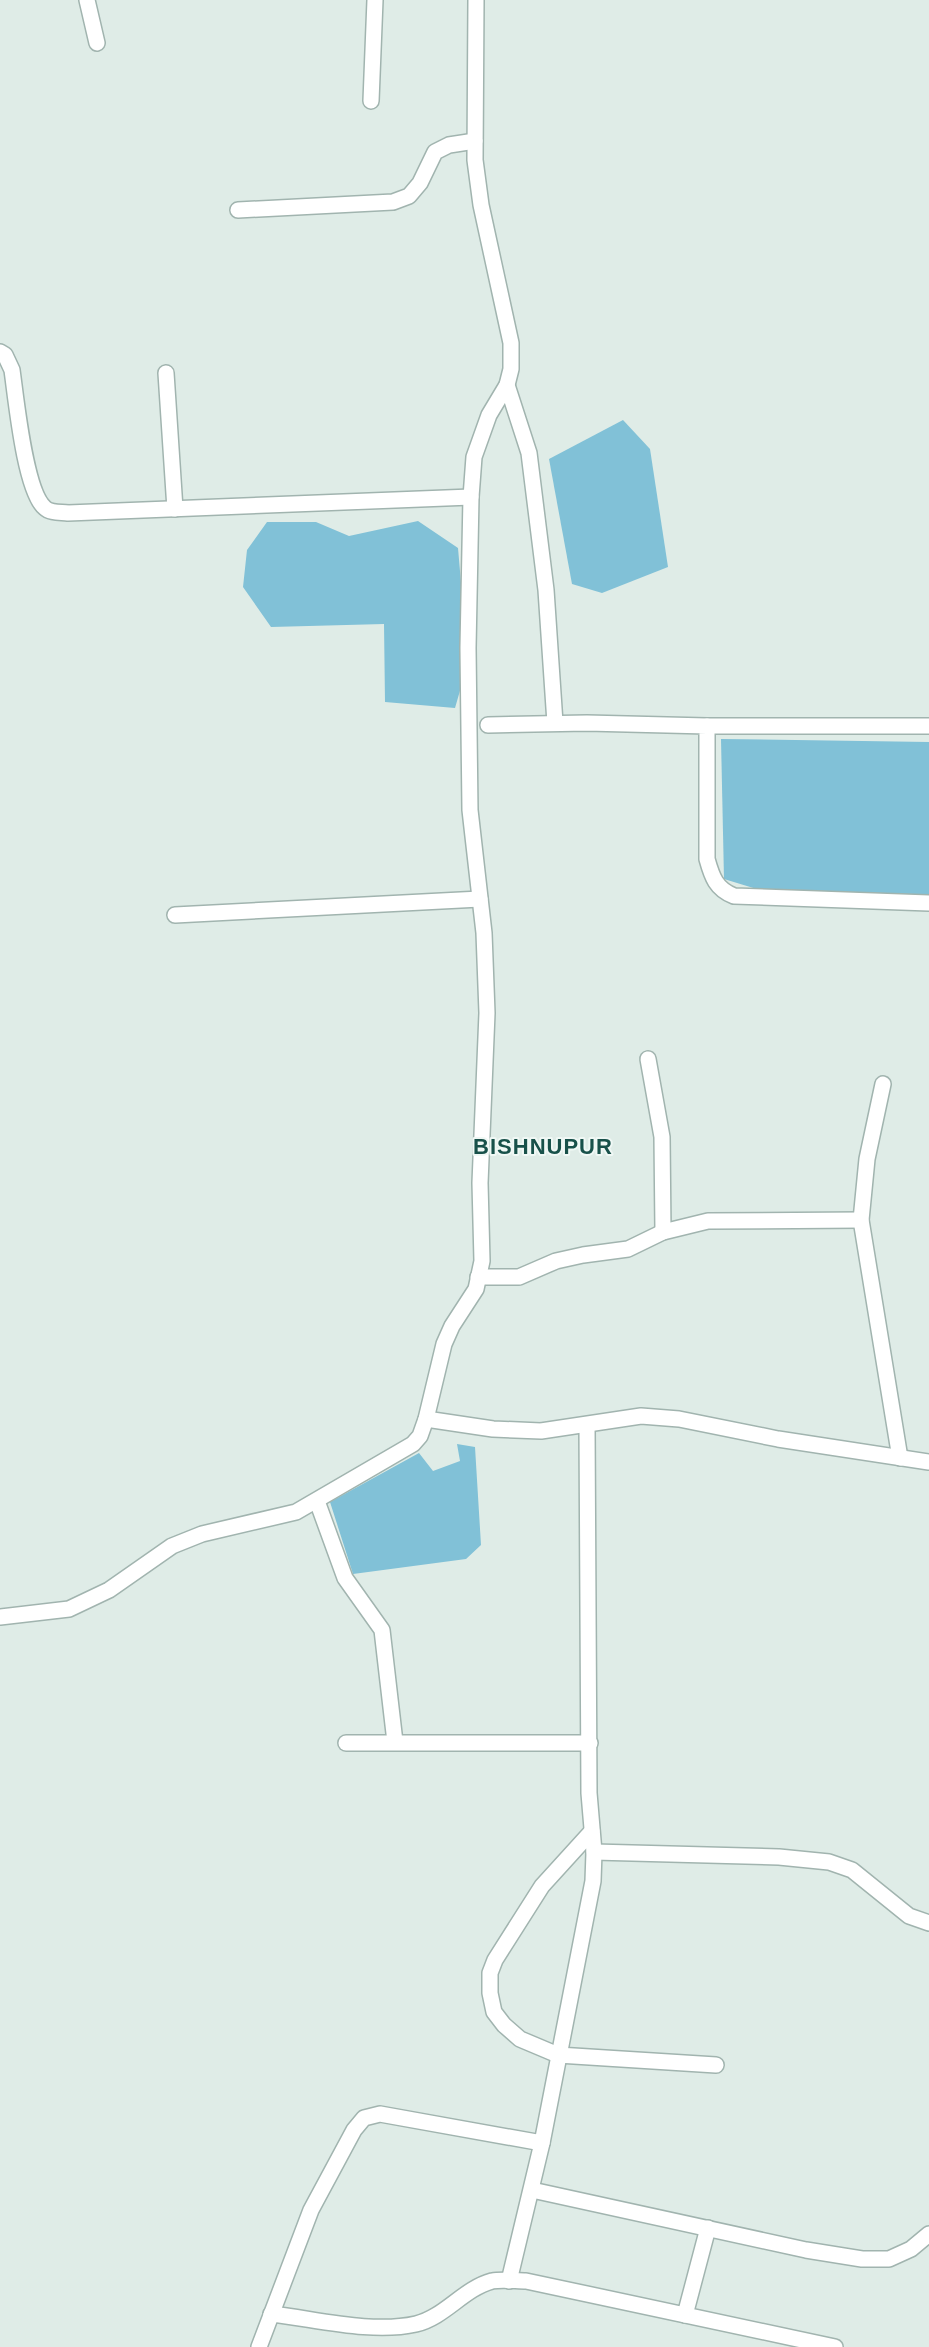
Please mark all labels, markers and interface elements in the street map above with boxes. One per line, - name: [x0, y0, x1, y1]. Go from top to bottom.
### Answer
- district label: BISHNUPUR: [473, 1134, 613, 1159]

